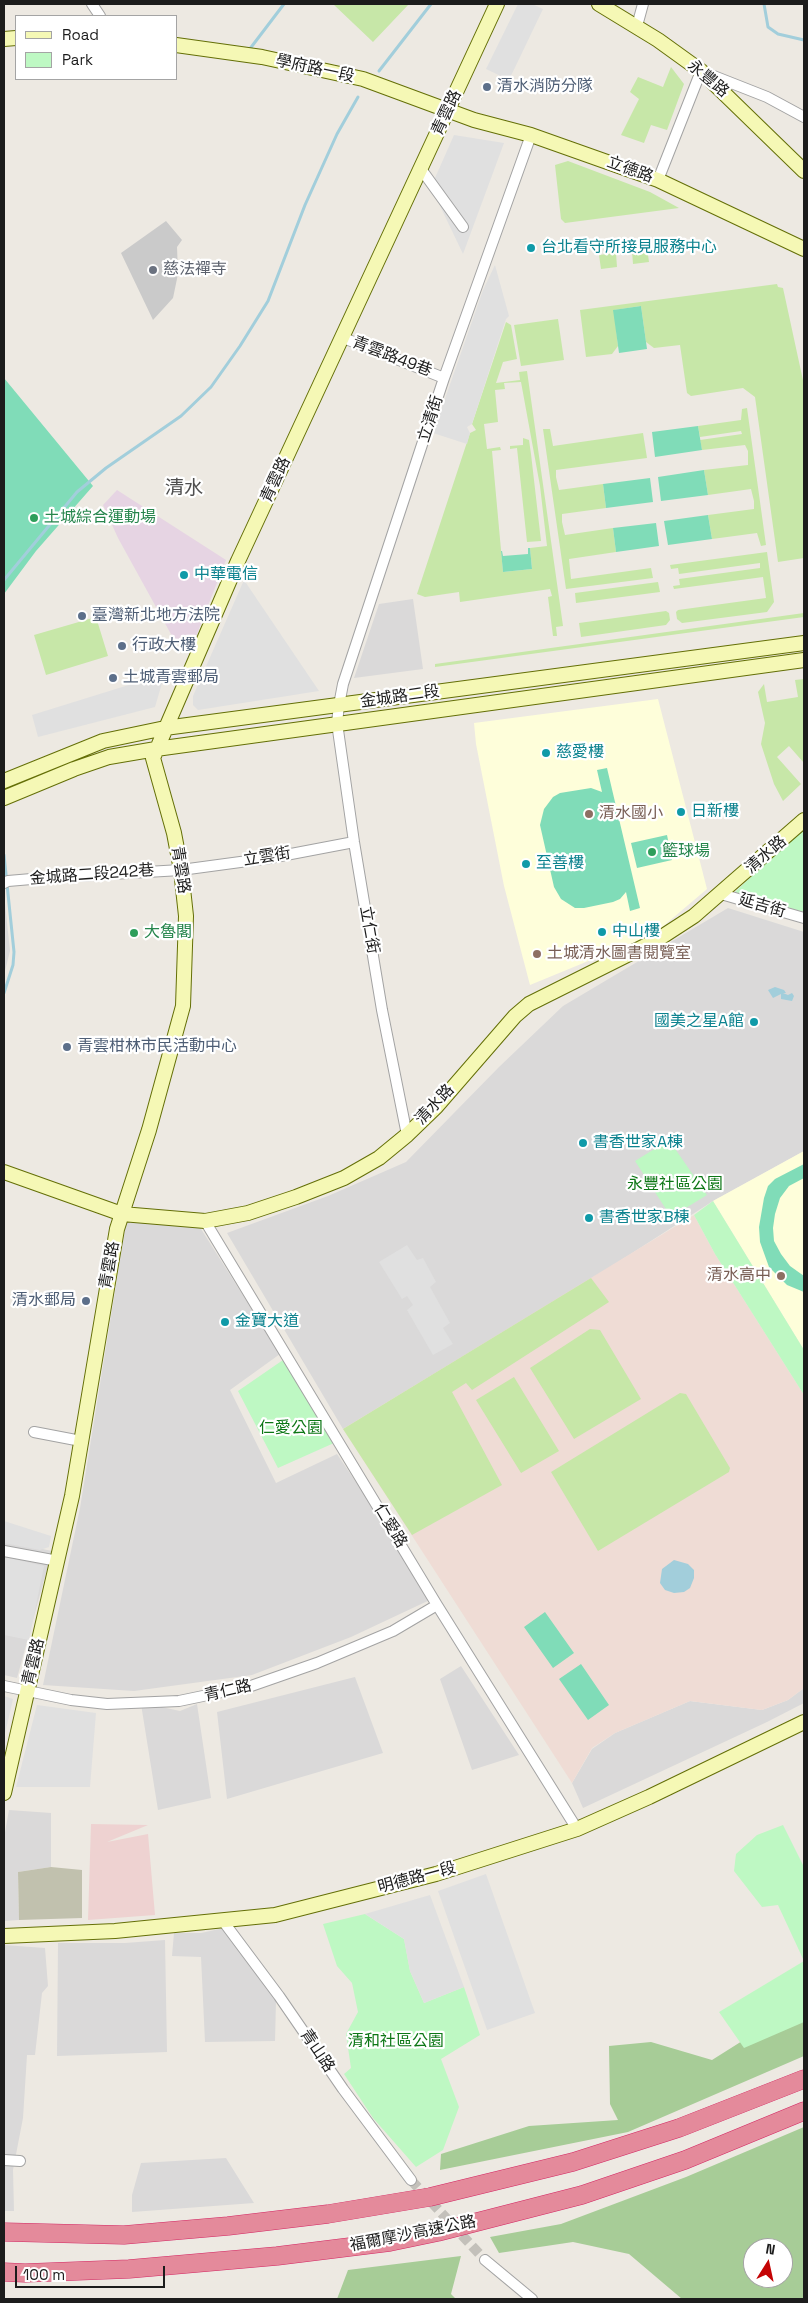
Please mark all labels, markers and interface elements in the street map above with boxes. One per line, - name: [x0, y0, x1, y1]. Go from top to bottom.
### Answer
- legend: [15, 15, 178, 80]
- text: Road: [62, 25, 99, 44]
- text: Park: [62, 50, 93, 69]
- street label: 學府路一段: [274, 51, 356, 87]
- street label: 永豐路: [683, 56, 733, 102]
- place label: 清水消防分隊: [497, 77, 593, 97]
- marker: 清水消防分隊: [481, 81, 493, 93]
- street label: 青雲路: [428, 87, 466, 139]
- street label: 立德路: [604, 153, 656, 187]
- place label: 台北看守所接見服務中心: [541, 238, 717, 258]
- marker: 台北看守所接見服務中心: [525, 242, 537, 254]
- place label: 慈法禪寺: [163, 260, 227, 280]
- marker: 慈法禪寺: [147, 264, 159, 276]
- street label: 青雲路49巷: [349, 333, 435, 381]
- street label: 立清街: [414, 393, 448, 445]
- street label: 青雲路: [257, 454, 295, 506]
- district label: 清水: [165, 478, 203, 500]
- place label: 土城綜合運動場: [44, 508, 156, 528]
- marker: 土城綜合運動場: [28, 512, 40, 524]
- place label: 中華電信: [194, 565, 258, 585]
- marker: 中華電信: [178, 569, 190, 581]
- place label: 臺灣新北地方法院: [92, 606, 220, 626]
- marker: 臺灣新北地方法院: [76, 610, 88, 622]
- place label: 行政大樓: [132, 636, 196, 656]
- marker: 行政大樓: [116, 640, 128, 652]
- place label: 土城青雲郵局: [123, 668, 219, 688]
- marker: 土城青雲郵局: [107, 672, 119, 684]
- street label: 金城路二段: [359, 682, 441, 712]
- place label: 慈愛樓: [556, 743, 604, 763]
- marker: 慈愛樓: [540, 747, 552, 759]
- place label: 日新樓: [691, 802, 739, 822]
- place label: 清水國小: [599, 804, 663, 824]
- marker: 日新樓: [675, 806, 687, 818]
- marker: 清水國小: [583, 808, 595, 820]
- street label: 清水路: [742, 832, 790, 878]
- place label: 籃球場: [662, 842, 710, 862]
- street label: 立雲街: [242, 844, 292, 870]
- street label: 青雲路: [167, 845, 193, 895]
- marker: 籃球場: [646, 846, 658, 858]
- place label: 至善樓: [536, 854, 584, 874]
- marker: 至善樓: [520, 858, 532, 870]
- street label: 金城路二段242巷: [29, 861, 155, 889]
- street label: 延吉街: [736, 890, 788, 922]
- street label: 立仁街: [355, 905, 383, 955]
- place label: 中山樓: [612, 922, 660, 942]
- place label: 大魯閣: [144, 923, 192, 943]
- marker: 中山樓: [596, 926, 608, 938]
- marker: 大魯閣: [128, 927, 140, 939]
- place label: 土城清水圖書閱覽室: [547, 944, 691, 964]
- marker: 土城清水圖書閱覽室: [531, 948, 543, 960]
- place label: 國美之星A館: [654, 1012, 744, 1032]
- marker: 國美之星A館: [748, 1016, 760, 1028]
- place label: 青雲柑林市民活動中心: [77, 1037, 237, 1057]
- marker: 青雲柑林市民活動中心: [61, 1041, 73, 1053]
- street label: 清水路: [412, 1081, 458, 1129]
- place label: 書香世家A棟: [593, 1133, 683, 1153]
- marker: 書香世家A棟: [577, 1137, 589, 1149]
- park label: 永豐社區公園: [627, 1175, 723, 1195]
- place label: 書香世家B棟: [599, 1208, 690, 1228]
- marker: 書香世家B棟: [583, 1212, 595, 1224]
- street label: 青雲路: [96, 1240, 124, 1290]
- place label: 清水高中: [707, 1266, 771, 1286]
- marker: 清水高中: [775, 1270, 787, 1282]
- place label: 清水郵局: [12, 1291, 76, 1311]
- marker: 清水郵局: [80, 1295, 92, 1307]
- place label: 金寶大道: [235, 1312, 299, 1332]
- marker: 金寶大道: [219, 1316, 231, 1328]
- park label: 仁愛公園: [259, 1419, 323, 1439]
- street label: 仁愛路: [369, 1500, 411, 1552]
- street label: 青雲路: [19, 1636, 49, 1688]
- street label: 青仁路: [202, 1676, 254, 1706]
- street label: 明德路一段: [376, 1858, 458, 1898]
- street label: 青山路: [296, 2026, 338, 2076]
- park label: 清和社區公園: [348, 2032, 444, 2052]
- street label: 福爾摩沙高速公路: [348, 2212, 478, 2256]
- north arrow: [743, 2238, 793, 2288]
- text: N: [764, 2240, 777, 2259]
- scale bar: [18, 2256, 168, 2288]
- text: 100 m: [23, 2265, 65, 2284]

